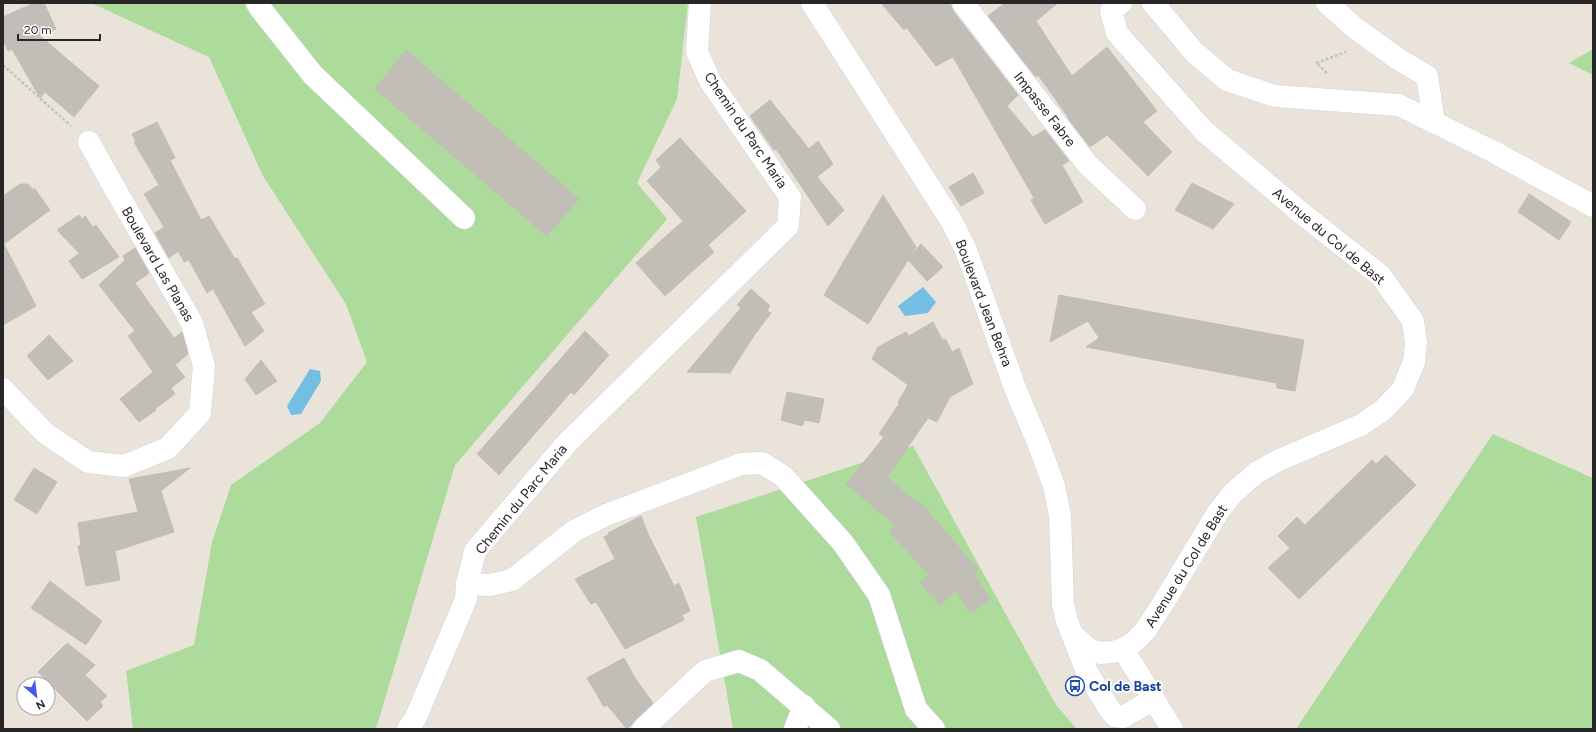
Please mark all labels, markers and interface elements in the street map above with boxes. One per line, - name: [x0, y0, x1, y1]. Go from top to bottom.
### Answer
- scale bar: [18, 16, 100, 42]
- text: 20 m: [24, 23, 52, 37]
- street label: Impasse Fabre: [1010, 68, 1079, 150]
- street label: Chemin du Parc Maria: [700, 69, 791, 192]
- street label: Avenue du Col de Bast: [1269, 184, 1388, 288]
- street label: Boulevard Las Planas: [118, 204, 197, 325]
- street label: Boulevard Jean Behra: [951, 237, 1016, 369]
- street label: Chemin du Parc Maria: [472, 441, 571, 558]
- street label: Avenue du Col de Bast: [1142, 502, 1231, 631]
- bus stop icon: Col de Bast: [1064, 675, 1086, 697]
- north arrow: [16, 676, 56, 716]
- place label: Col de Bast: [1089, 678, 1162, 695]
- text: N: [34, 697, 47, 712]

